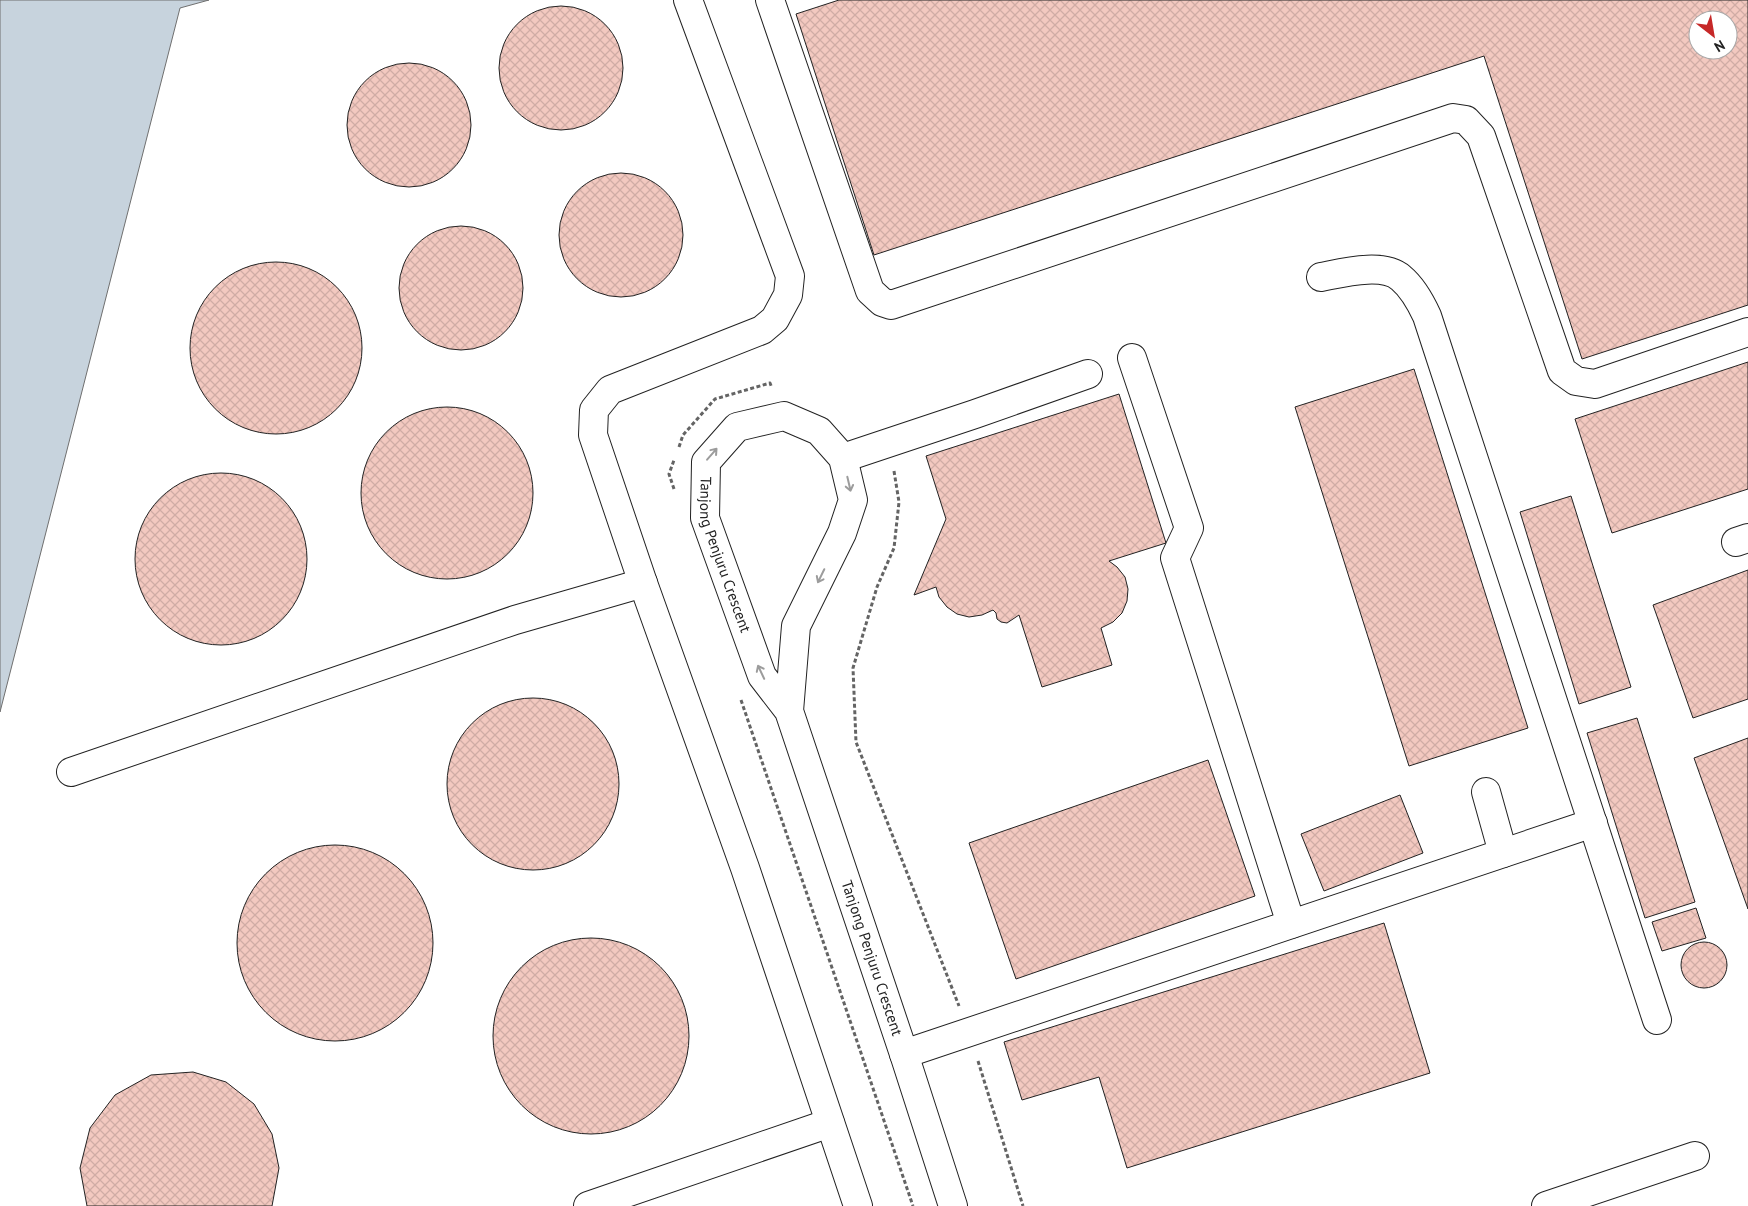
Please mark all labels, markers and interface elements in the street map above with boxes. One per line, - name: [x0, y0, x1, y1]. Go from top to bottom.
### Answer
- north arrow: [1688, 10, 1738, 60]
- text: N: [1711, 36, 1728, 56]
- one-way arrow: [707, 448, 718, 461]
- street label: Tanjong Penjuru Crescent: [696, 476, 755, 635]
- one-way arrow: [845, 476, 854, 492]
- one-way arrow: [815, 568, 825, 583]
- one-way arrow: [756, 665, 765, 680]
- street label: Tanjong Penjuru Crescent: [837, 878, 907, 1038]

